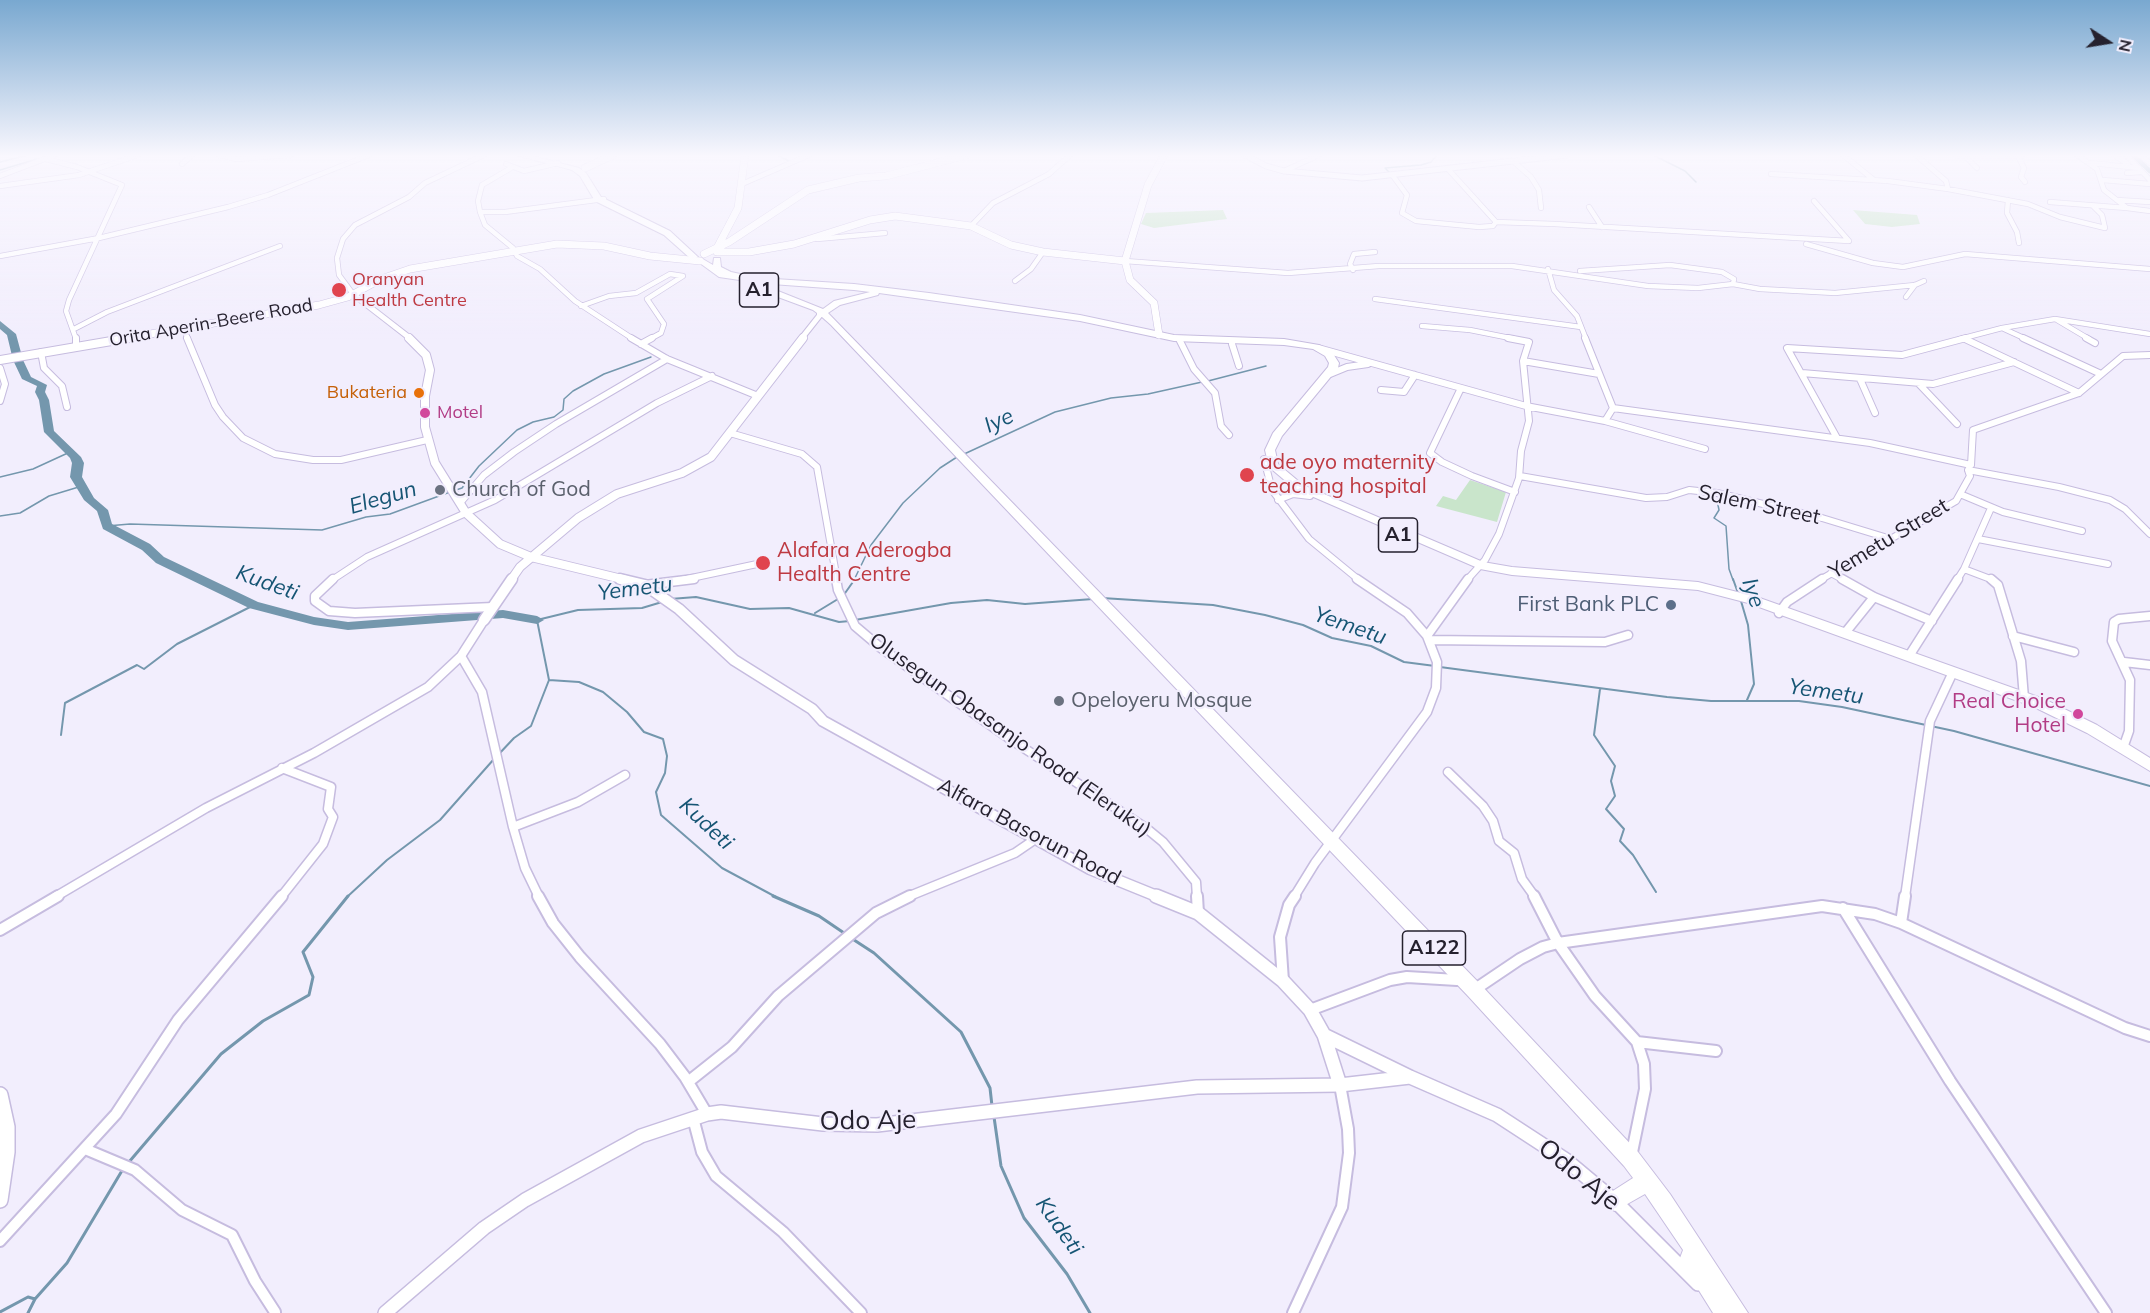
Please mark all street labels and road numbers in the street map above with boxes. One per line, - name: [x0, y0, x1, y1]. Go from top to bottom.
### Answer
- road number: A1: [740, 273, 778, 307]
- street label: Orita Aperin-Beere Road: [108, 294, 314, 352]
- street label: Salem Street: [1696, 480, 1822, 530]
- street label: Yemetu Street: [1824, 493, 1954, 585]
- road number: A1: [1378, 518, 1418, 552]
- street label: Olusegun Obasanjo Road (Eleruku): [864, 628, 1156, 842]
- street label: Alfara Basorun Road: [933, 773, 1125, 891]
- road number: A122: [1402, 931, 1466, 965]
- street label: Odo Aje: [819, 1105, 917, 1137]
- street label: Odo Aje: [1532, 1132, 1626, 1218]

